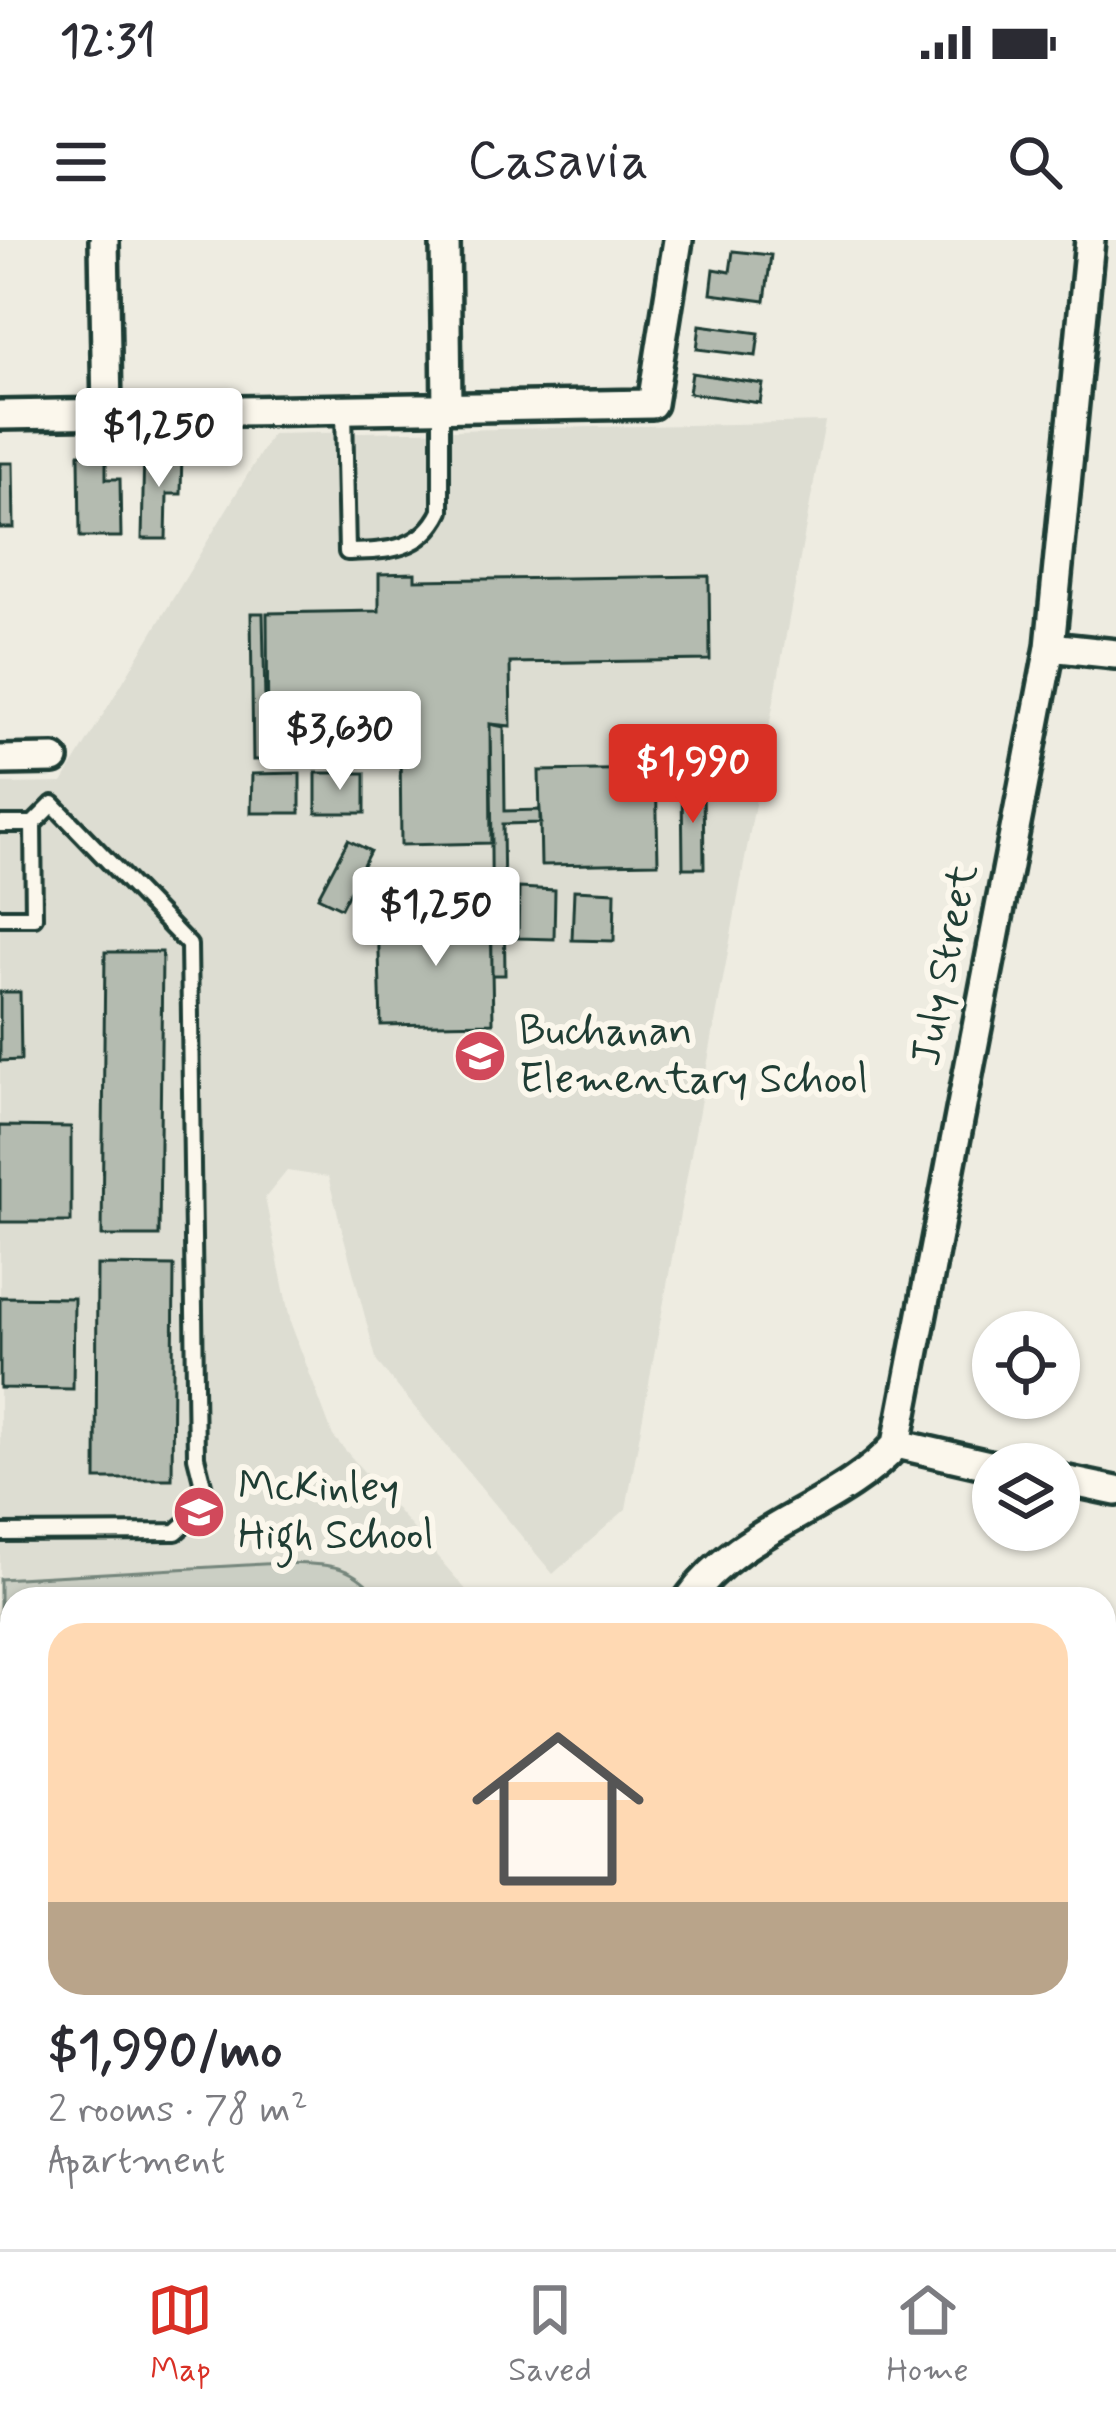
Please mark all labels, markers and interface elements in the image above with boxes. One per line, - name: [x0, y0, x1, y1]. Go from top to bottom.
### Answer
- text: 12:31: [60, 13, 156, 72]
- text: Casavia: [467, 127, 649, 198]
- icon: menu: [48, 129, 114, 195]
- icon: search: [1002, 129, 1068, 195]
- pin: $1,250: [61, 388, 257, 490]
- text: $1,250: [103, 401, 215, 452]
- pin: $3,630: [242, 691, 438, 793]
- text: $3,630: [286, 704, 394, 755]
- pin: $1,990: [595, 724, 791, 826]
- text: $1,990: [636, 737, 750, 788]
- street label: July Street: [899, 859, 993, 1071]
- pin: $1,250: [338, 867, 534, 969]
- text: $1,250: [380, 880, 492, 931]
- place label: Buchanan Elementary School: [519, 1005, 868, 1108]
- school or university icon: Buchanan Elementary School: [452, 1028, 508, 1084]
- map controls: [972, 1311, 1080, 1551]
- button: locate: [972, 1311, 1080, 1419]
- button: layers: [972, 1443, 1080, 1551]
- place label: McKinley High School: [238, 1461, 434, 1568]
- school or university icon: McKinley High School: [171, 1484, 227, 1540]
- icon: home: [450, 1701, 666, 1917]
- text: $1,990/mo: [48, 2019, 282, 2085]
- text: 2 rooms · 78 m²: [48, 2085, 308, 2136]
- text: Apartment: [48, 2136, 225, 2187]
- tab: Map: [147, 2277, 213, 2393]
- tab: Saved: [508, 2277, 592, 2393]
- tab: Home: [887, 2277, 969, 2393]

